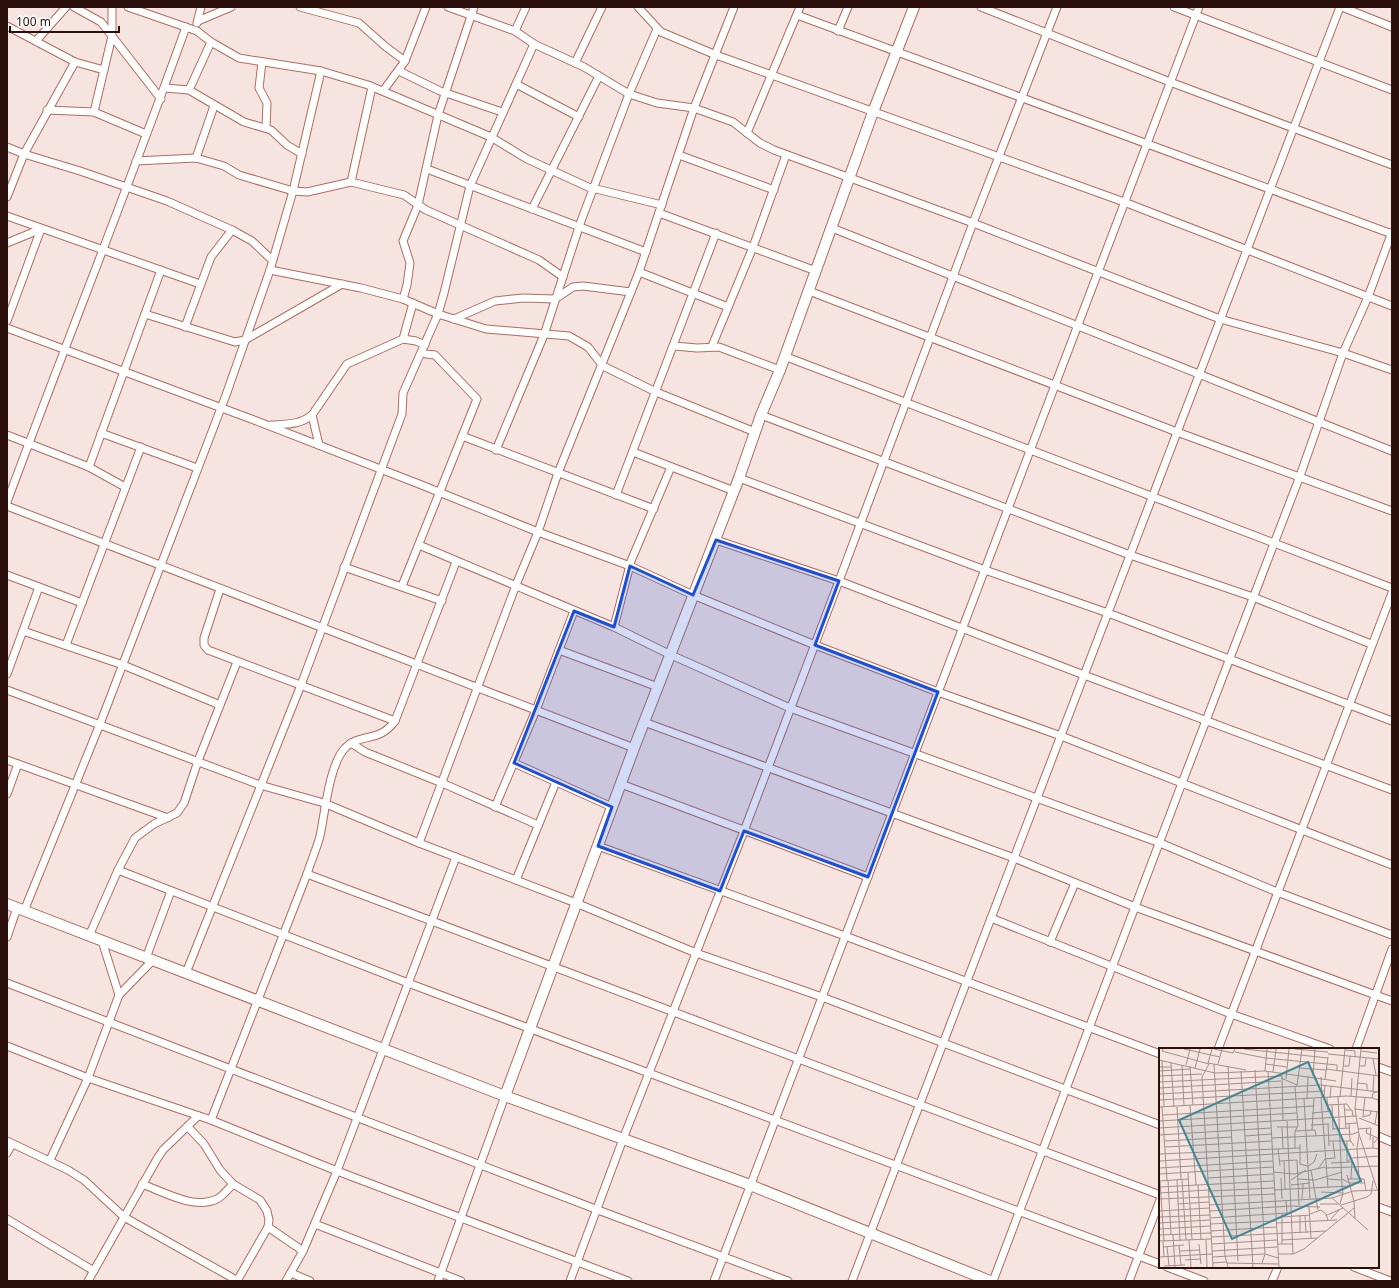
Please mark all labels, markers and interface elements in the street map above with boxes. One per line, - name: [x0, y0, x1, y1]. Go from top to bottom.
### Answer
- scale bar: [10, 8, 119, 34]
- text: 100 m: [16, 13, 51, 30]
- inset map: [1159, 1048, 1379, 1268]

